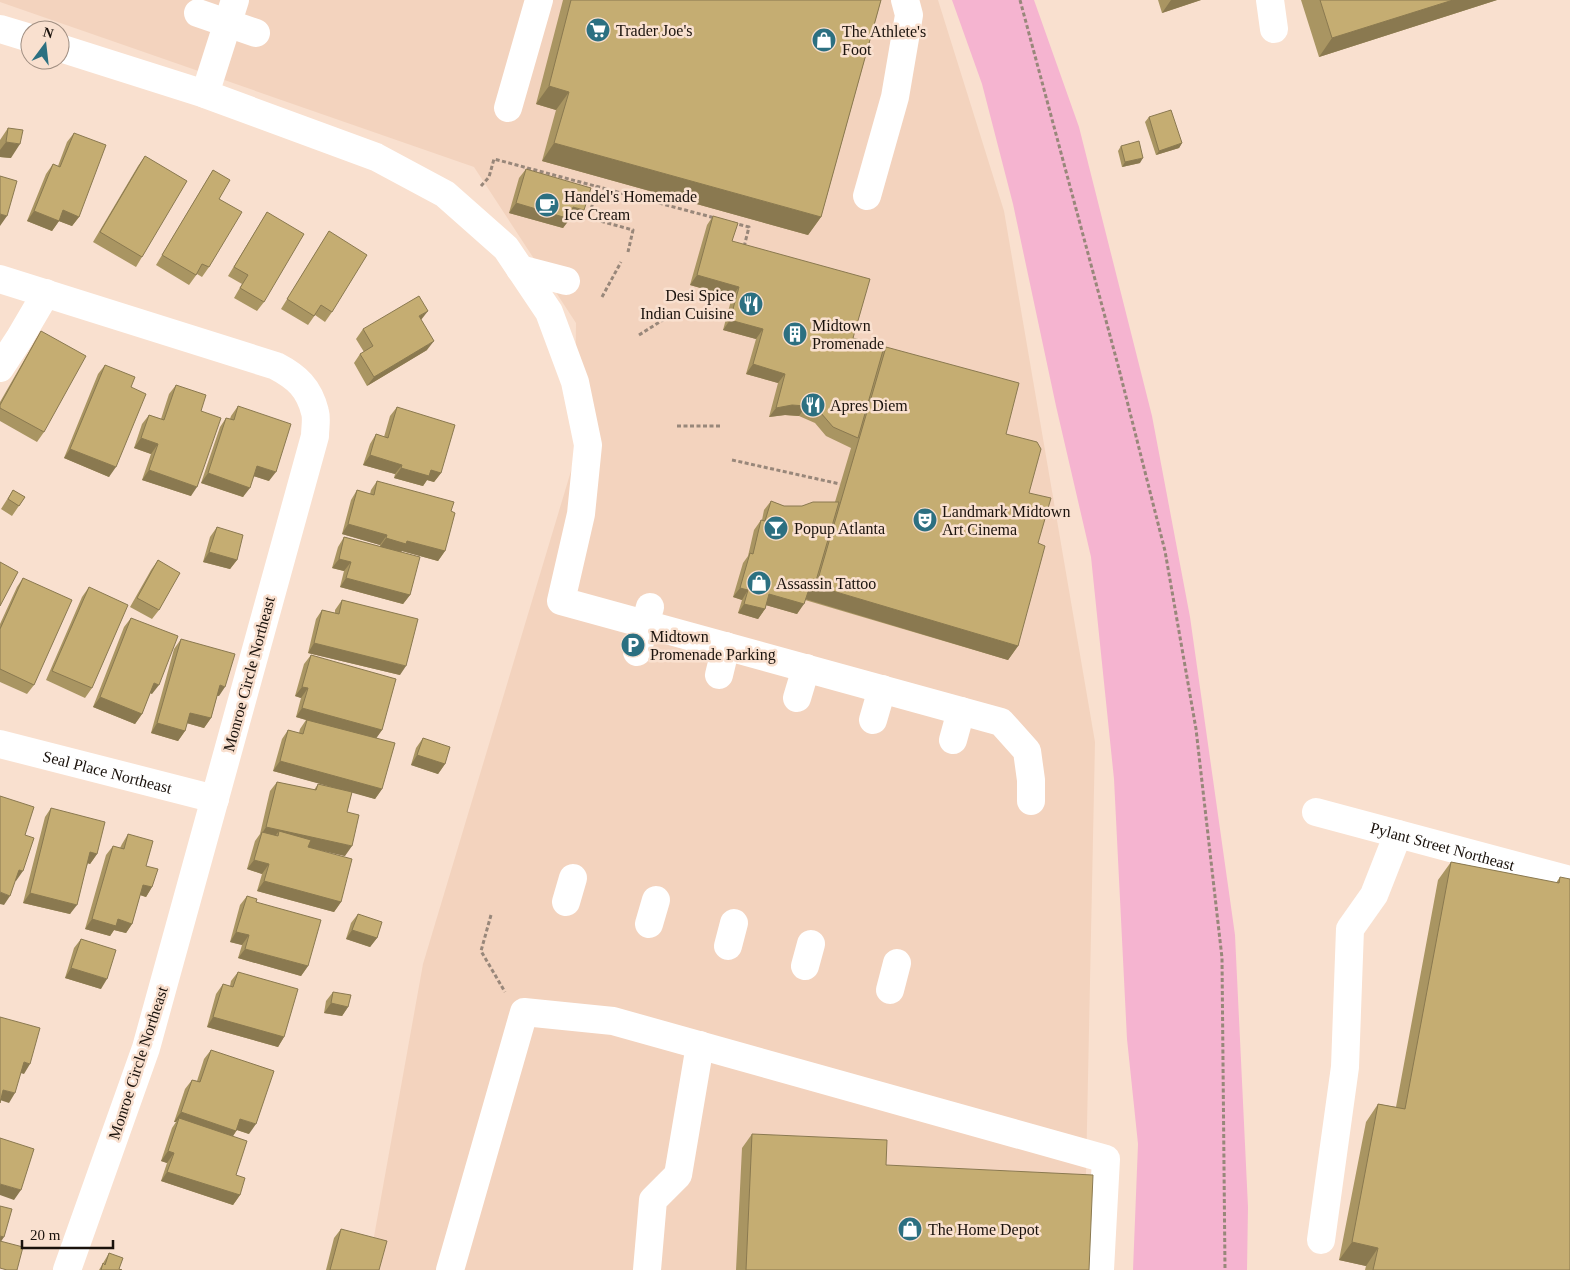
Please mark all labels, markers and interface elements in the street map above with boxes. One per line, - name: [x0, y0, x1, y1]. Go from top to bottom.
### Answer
- supermarket icon: Trader Joe's: [585, 17, 611, 43]
- north arrow: [20, 20, 70, 70]
- place label: Trader Joe's: [616, 22, 693, 39]
- place label: The Athlete's Foot: [842, 23, 926, 58]
- text: N: [41, 24, 55, 41]
- shop icon: The Athlete's Foot: [811, 27, 837, 53]
- place label: Handel's Homemade Ice Cream: [564, 188, 697, 223]
- cafe icon: Handel's Homemade Ice Cream: [534, 192, 560, 218]
- place label: Desi Spice Indian Cuisine: [640, 287, 734, 322]
- restaurant icon: Desi Spice Indian Cuisine: [738, 291, 764, 317]
- place label: Midtown Promenade: [812, 317, 884, 352]
- building icon: Midtown Promenade: [782, 321, 808, 347]
- restaurant icon: Apres Diem: [800, 392, 826, 418]
- place label: Apres Diem: [830, 397, 908, 415]
- place label: Landmark Midtown Art Cinema: [942, 503, 1070, 538]
- theatre icon: Landmark Midtown Art Cinema: [912, 507, 938, 533]
- bar icon: Popup Atlanta: [763, 515, 789, 541]
- place label: Popup Atlanta: [794, 520, 885, 538]
- shop icon: Assassin Tattoo: [746, 570, 772, 596]
- place label: Assassin Tattoo: [776, 575, 876, 592]
- street label: Monroe Circle Northeast: [220, 594, 278, 753]
- place label: Midtown Promenade Parking: [650, 628, 776, 664]
- parking icon: Midtown Promenade Parking: [620, 632, 646, 658]
- street label: Seal Place Northeast: [41, 747, 174, 796]
- street label: Pylant Street Northeast: [1369, 818, 1517, 873]
- street label: Monroe Circle Northeast: [105, 984, 171, 1142]
- shop icon: The Home Depot: [897, 1216, 923, 1242]
- scale bar: [22, 1218, 114, 1250]
- place label: The Home Depot: [928, 1221, 1040, 1239]
- text: 20 m: [30, 1227, 61, 1243]

